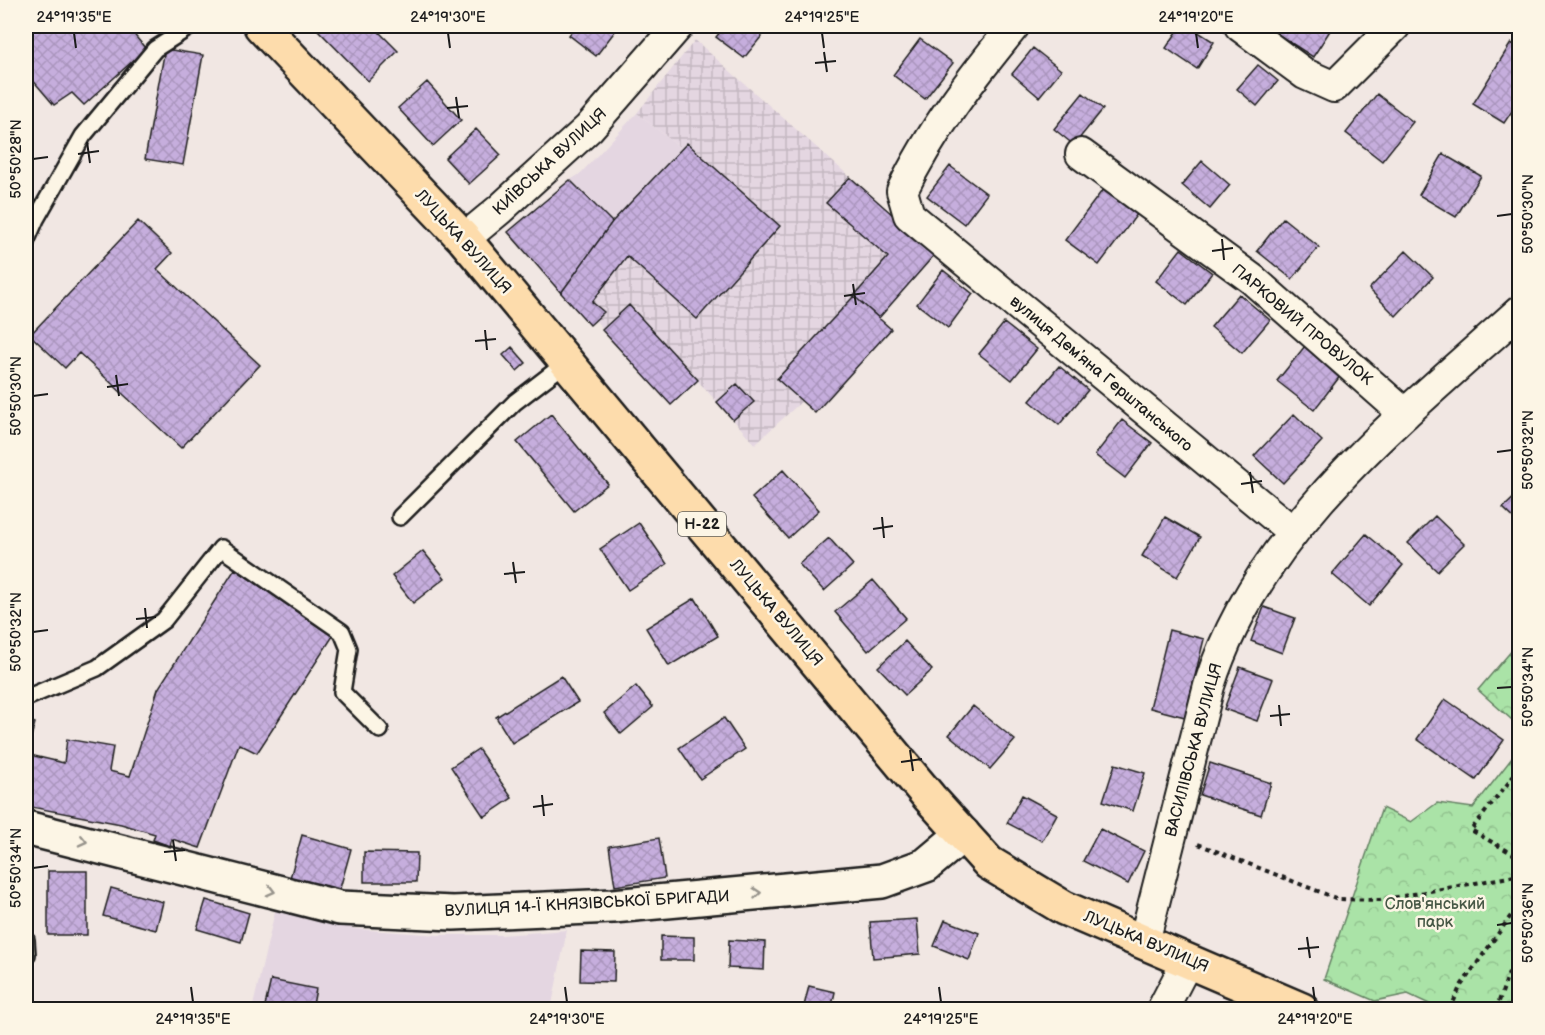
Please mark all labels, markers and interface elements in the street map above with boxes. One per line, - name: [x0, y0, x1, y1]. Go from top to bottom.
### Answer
- text: 24°19'35"E: [36, 8, 112, 27]
- text: 24°19'30"E: [410, 8, 486, 27]
- text: 24°19'25"E: [785, 8, 860, 27]
- text: 24°19'20"E: [1158, 8, 1234, 27]
- street label: КИЇВСЬКА ВУЛИЦЯ: [488, 103, 611, 220]
- text: 50°50'28"N: [7, 119, 26, 199]
- text: 50°50'30"N: [1519, 174, 1538, 254]
- street label: ЛУЦЬКА ВУЛИЦЯ: [410, 185, 515, 298]
- street label: ПАРКОВИЙ ПРОВУЛОК: [1228, 261, 1377, 390]
- street label: вулиця Демʼяна Герштанського: [1006, 292, 1196, 456]
- text: 50°50'30"N: [7, 356, 26, 436]
- text: 50°50'32"N: [1519, 410, 1538, 490]
- road number: Н-22: [678, 512, 726, 536]
- street label: ЛУЦЬКА ВУЛИЦЯ: [725, 555, 826, 670]
- text: 50°50'32"N: [7, 592, 26, 672]
- text: 50°50'34"N: [1519, 647, 1538, 727]
- street label: ВАСИЛІВСЬКА ВУЛИЦЯ: [1162, 661, 1226, 839]
- text: 50°50'34"N: [7, 828, 26, 908]
- one-way arrow: [77, 833, 87, 846]
- one-way arrow: [266, 883, 276, 896]
- text: 50°50'36"N: [1519, 883, 1538, 963]
- street label: ВУЛИЦЯ 14-Ї КНЯЗІВСЬКОЇ БРИГАДИ: [444, 885, 730, 921]
- one-way arrow: [753, 887, 762, 900]
- park label: Слов'янський парк: [1385, 895, 1485, 932]
- street label: ЛУЦЬКА ВУЛИЦЯ: [1080, 907, 1211, 977]
- text: 24°19'35"E: [155, 1010, 231, 1029]
- text: 24°19'30"E: [529, 1010, 605, 1029]
- text: 24°19'25"E: [904, 1010, 979, 1029]
- text: 24°19'20"E: [1277, 1010, 1353, 1029]

